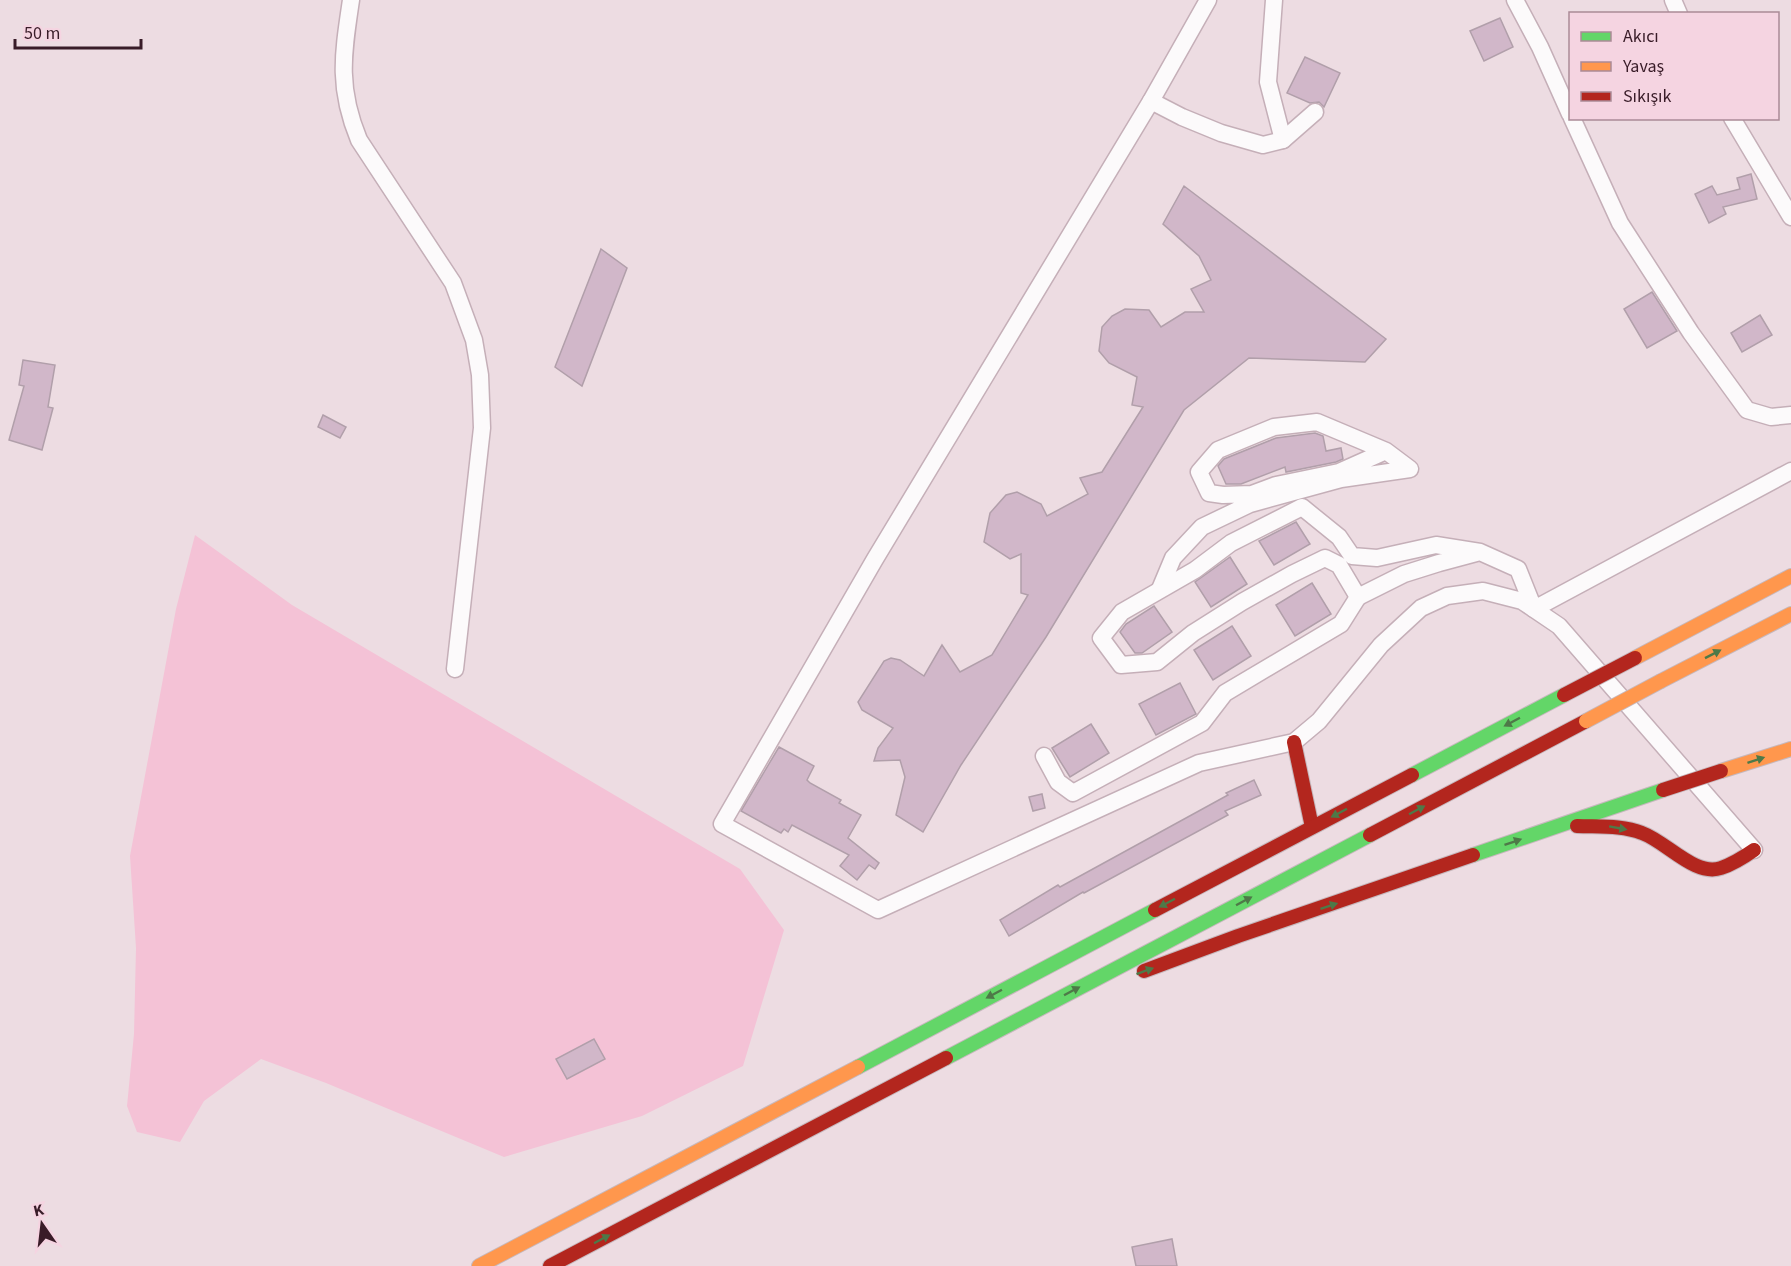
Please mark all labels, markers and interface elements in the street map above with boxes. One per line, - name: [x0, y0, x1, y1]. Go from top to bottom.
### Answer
- scale bar: [15, 12, 141, 50]
- legend: [1569, 12, 1779, 120]
- text: 50 m: [24, 21, 60, 46]
- text: Akıcı: [1623, 24, 1659, 49]
- text: Yavaş: [1622, 54, 1664, 79]
- text: Sıkışık: [1623, 84, 1671, 109]
- one-way arrow: [1704, 650, 1722, 660]
- one-way arrow: [1503, 717, 1520, 727]
- one-way arrow: [1747, 755, 1765, 764]
- one-way arrow: [1409, 805, 1426, 815]
- one-way arrow: [1331, 808, 1348, 818]
- one-way arrow: [1608, 824, 1627, 833]
- one-way arrow: [1504, 837, 1522, 847]
- one-way arrow: [1236, 896, 1253, 905]
- one-way arrow: [1158, 898, 1176, 908]
- one-way arrow: [1320, 901, 1338, 910]
- one-way arrow: [1136, 965, 1154, 975]
- one-way arrow: [1064, 986, 1081, 996]
- one-way arrow: [985, 989, 1002, 999]
- north arrow: [12, 1194, 72, 1254]
- text: K: [31, 1199, 46, 1222]
- one-way arrow: [594, 1234, 611, 1244]

